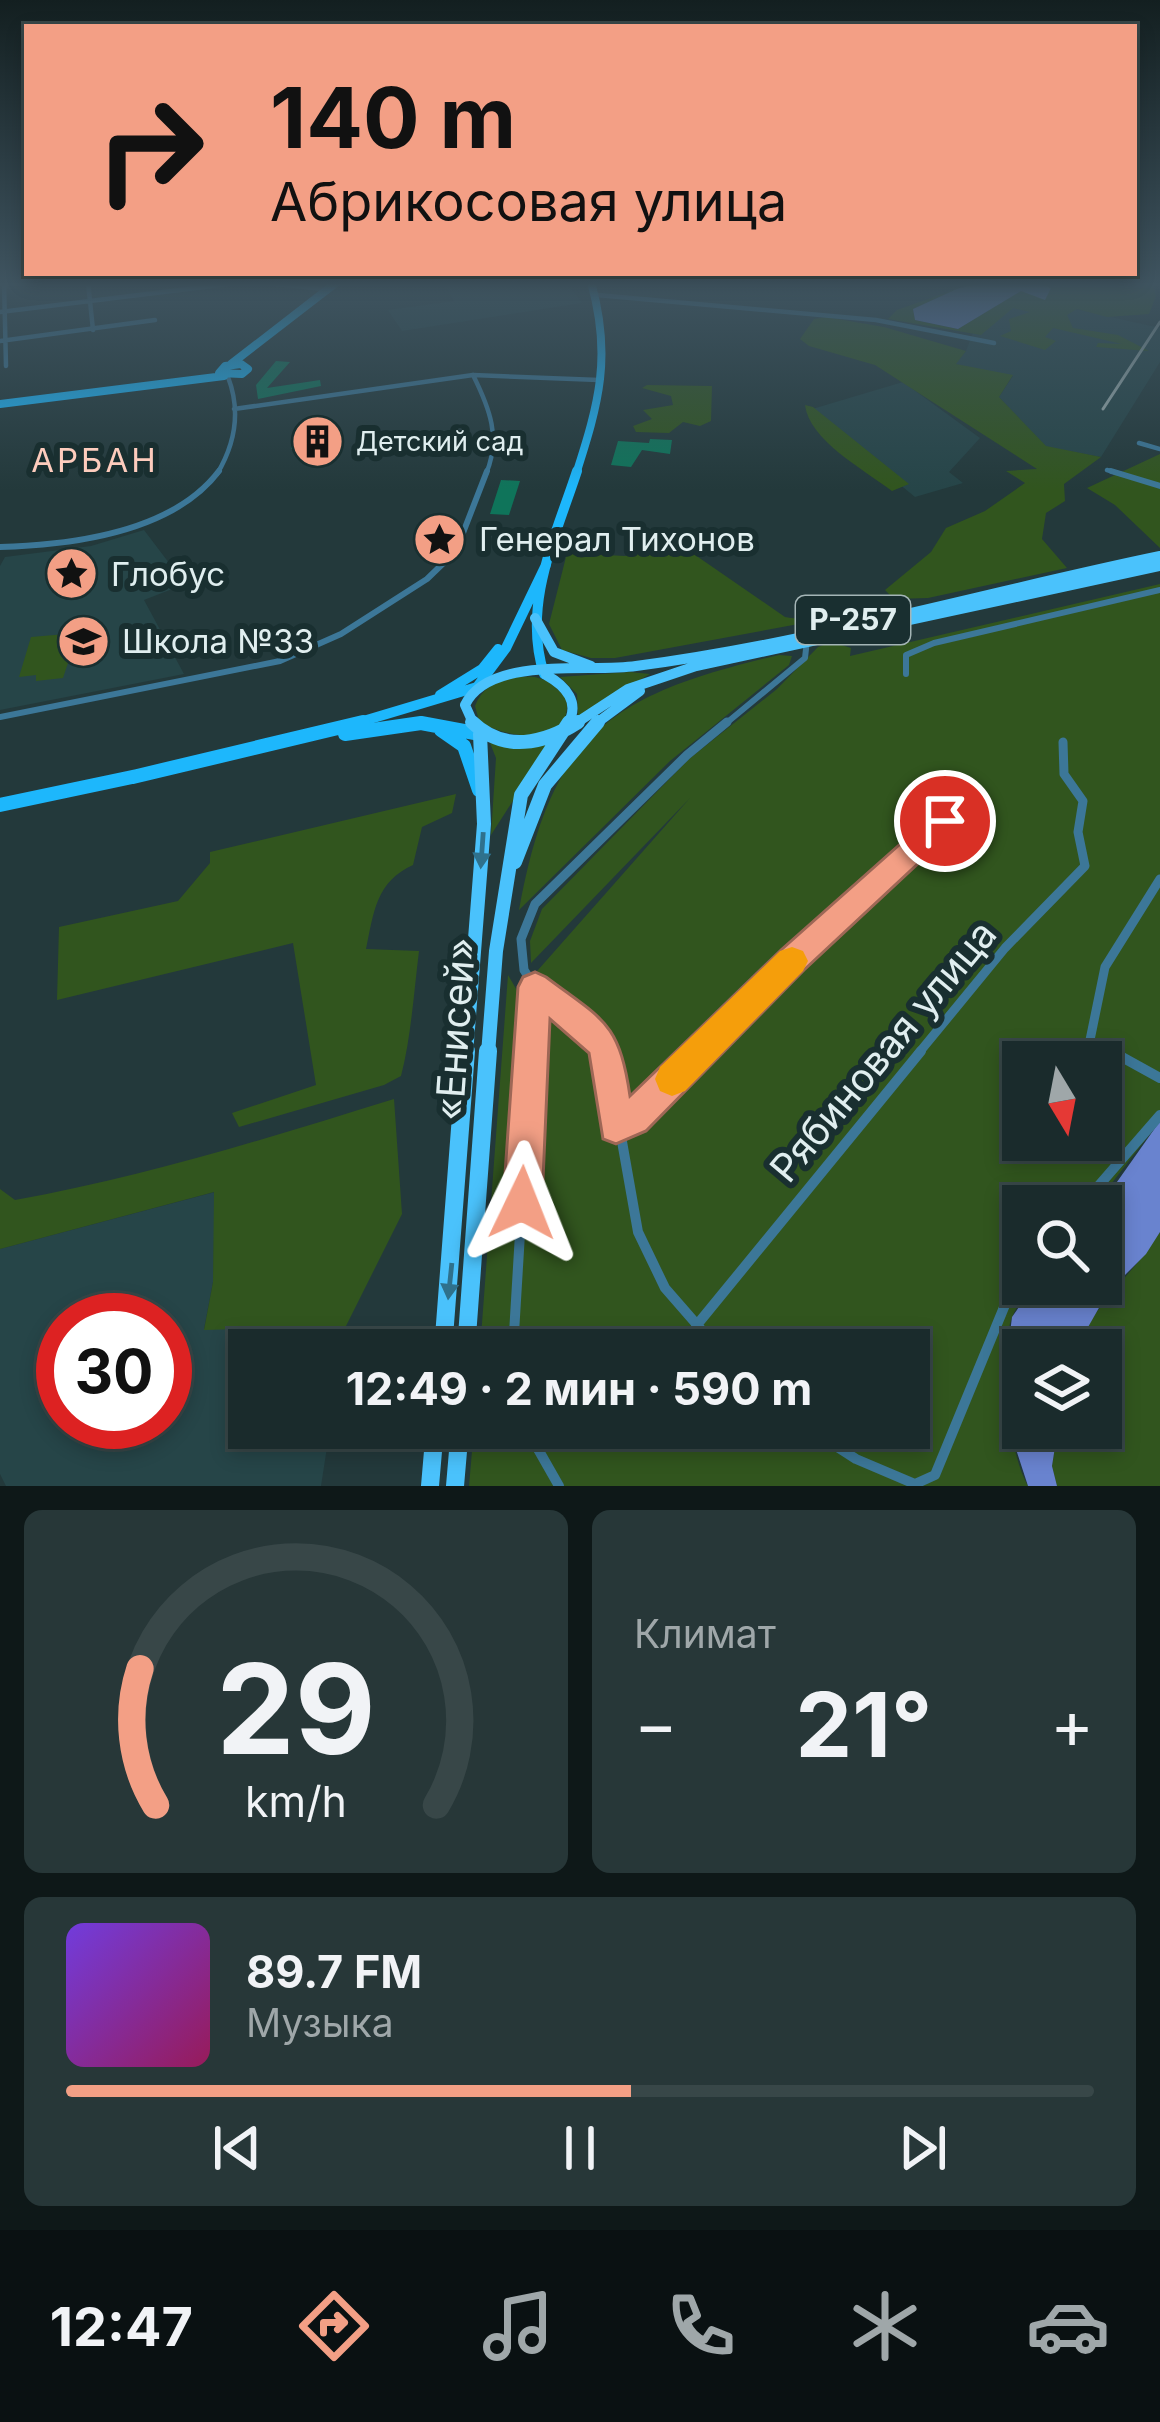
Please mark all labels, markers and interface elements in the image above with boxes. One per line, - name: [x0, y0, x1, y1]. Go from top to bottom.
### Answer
- text: 140 m: [270, 67, 516, 168]
- icon: right: [72, 72, 228, 228]
- text: Абрикосовая улица: [270, 169, 787, 234]
- building icon: Детский сад: [289, 414, 345, 470]
- place label: Детский сад: [356, 425, 523, 458]
- district label: АРБАН: [31, 440, 159, 480]
- place icon: Генерал Тихонов: [412, 511, 468, 567]
- place label: Генерал Тихонов: [479, 519, 755, 559]
- place icon: Глобус: [44, 546, 100, 602]
- place label: Глобус: [111, 554, 225, 594]
- road number: Р-257: [796, 596, 910, 644]
- school or university icon: Школа №33: [55, 613, 111, 669]
- place label: Школа №33: [122, 621, 314, 661]
- pin: [894, 770, 996, 872]
- icon: arrive: [912, 788, 978, 854]
- one-way arrow: [473, 832, 492, 869]
- street label: Рябиновая улица: [760, 911, 1006, 1191]
- street label: «Енисей»: [425, 936, 484, 1122]
- north arrow: [1002, 1041, 1122, 1161]
- map controls: [1002, 1041, 1122, 1449]
- position arrow: [459, 1140, 585, 1266]
- button: search: [1002, 1185, 1122, 1305]
- one-way arrow: [440, 1263, 459, 1300]
- speed limit sign: 30: [36, 1293, 192, 1449]
- button: layers: [1002, 1329, 1122, 1449]
- text: 12:49 · 2 мин · 590 m: [346, 1361, 812, 1416]
- text: Климат: [634, 1610, 776, 1657]
- text: 29: [216, 1633, 376, 1784]
- text: 21°: [796, 1670, 932, 1779]
- text: −: [634, 1684, 678, 1764]
- text: +: [1050, 1684, 1094, 1764]
- text: km/h: [245, 1774, 347, 1826]
- text: 89.7 FM: [246, 1944, 422, 1999]
- text: Музыка: [246, 1999, 394, 2046]
- icon: previous: [204, 2115, 270, 2181]
- icon: pause: [547, 2115, 613, 2181]
- icon: next: [890, 2115, 956, 2181]
- icon: directions: [292, 2284, 376, 2368]
- icon: music: [476, 2284, 560, 2368]
- icon: phone: [659, 2284, 743, 2368]
- icon: climate: [843, 2284, 927, 2368]
- icon: car: [1026, 2284, 1110, 2368]
- text: 12:47: [50, 2294, 193, 2359]

